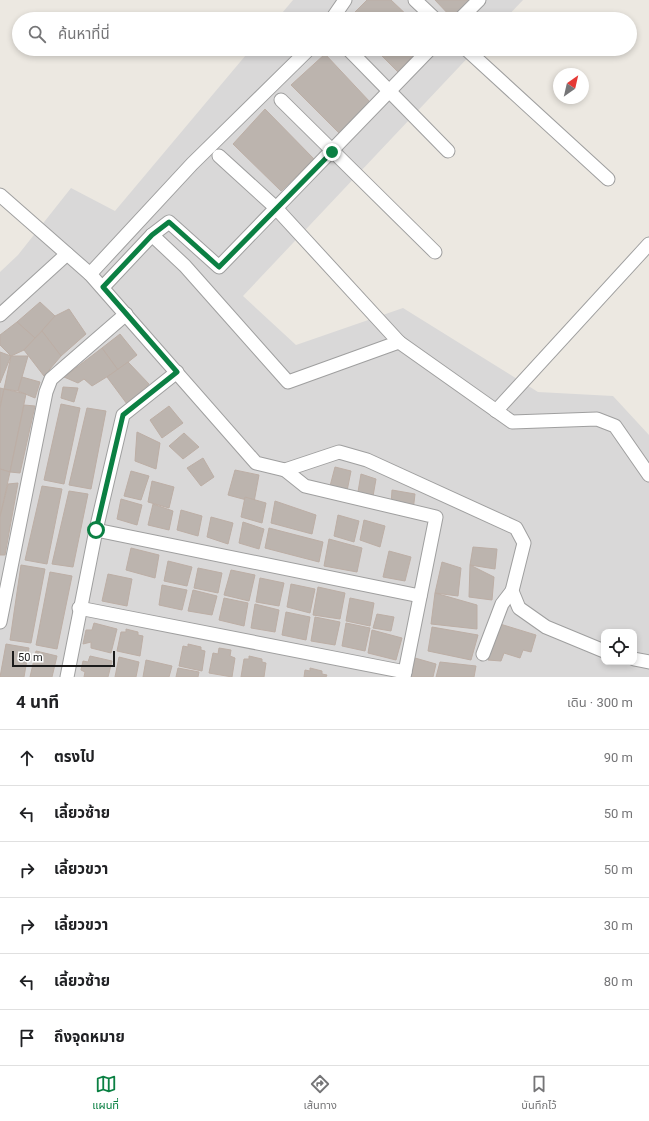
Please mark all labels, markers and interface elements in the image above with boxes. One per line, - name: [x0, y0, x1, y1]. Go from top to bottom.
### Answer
- search box: [12, 12, 637, 56]
- icon: search: [26, 23, 48, 45]
- text: ค้นหาที่นี่: [58, 25, 110, 43]
- north arrow: [553, 68, 589, 104]
- route end: [323, 143, 341, 161]
- route start: [87, 521, 105, 539]
- map controls: [601, 629, 637, 665]
- button: locate: [601, 629, 637, 665]
- scale bar: [12, 649, 115, 668]
- text: 50 m: [18, 651, 43, 664]
- text: 4 นาที: [16, 692, 59, 712]
- text: เดิน · 300 m: [567, 695, 633, 710]
- icon: ahead: [16, 747, 38, 769]
- text: ตรงไป: [54, 748, 95, 766]
- text: 90 m: [604, 750, 633, 765]
- icon: left: [16, 803, 38, 825]
- text: เลี้ยวซ้าย: [54, 804, 110, 822]
- text: 50 m: [604, 806, 633, 821]
- icon: right: [16, 859, 38, 881]
- text: เลี้ยวขวา: [54, 860, 108, 878]
- text: 50 m: [604, 862, 633, 877]
- icon: right: [16, 915, 38, 937]
- text: เลี้ยวขวา: [54, 916, 108, 934]
- text: 30 m: [604, 918, 633, 933]
- icon: left: [16, 971, 38, 993]
- text: เลี้ยวซ้าย: [54, 972, 110, 990]
- text: 80 m: [604, 974, 633, 989]
- icon: arrive: [16, 1027, 38, 1049]
- text: ถึงจุดหมาย: [54, 1028, 125, 1046]
- tab: แผนที่: [92, 1073, 119, 1114]
- tab: เส้นทาง: [304, 1073, 337, 1114]
- tab: บันทึกไว้: [521, 1073, 557, 1114]

